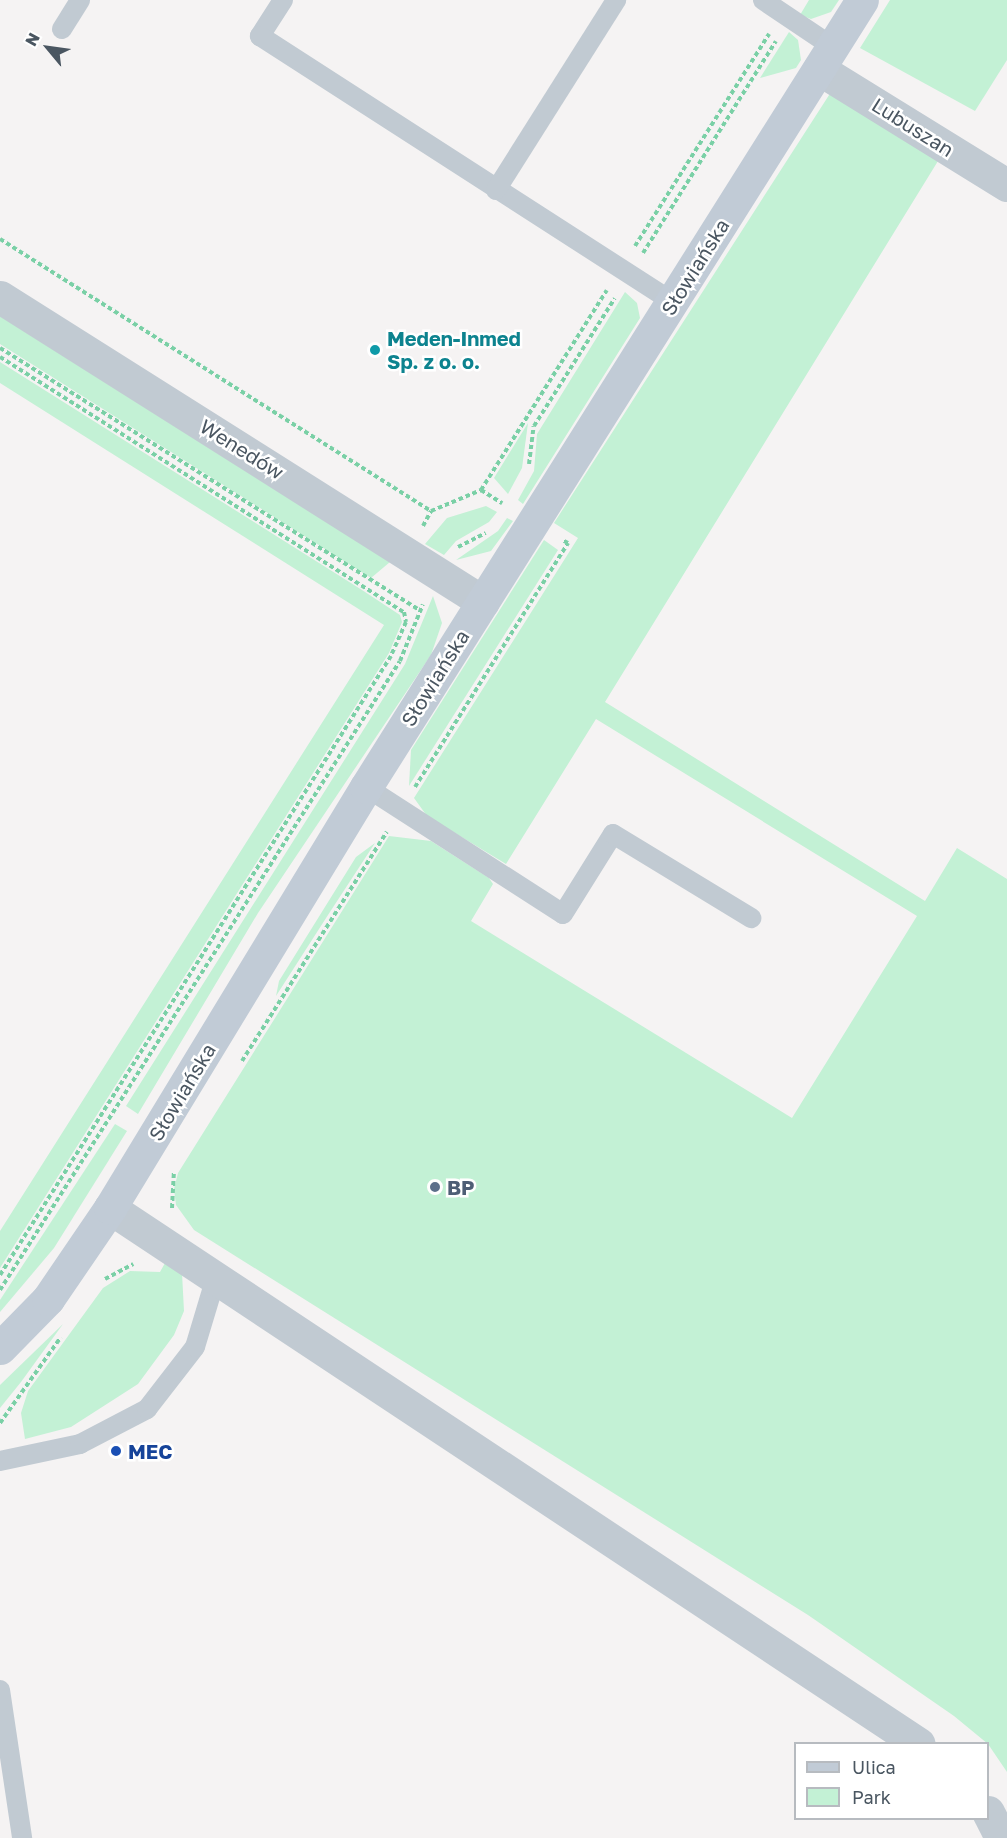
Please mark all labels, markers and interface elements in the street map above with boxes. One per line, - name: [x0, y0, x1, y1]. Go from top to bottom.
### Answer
- north arrow: [18, 18, 78, 78]
- text: N: [21, 29, 44, 49]
- street label: Lubuszan: [868, 92, 958, 162]
- street label: Słowiańska: [656, 214, 734, 320]
- place label: Meden-Inmed Sp. z o. o.: [387, 326, 521, 373]
- marker: Meden-Inmed Sp. z o. o.: [368, 343, 382, 357]
- street label: Wenedów: [196, 414, 288, 484]
- street label: Słowiańska: [396, 625, 474, 731]
- street label: Słowiańska: [144, 1039, 220, 1145]
- place label: BP: [447, 1175, 474, 1199]
- marker: BP: [428, 1180, 442, 1194]
- place label: MEC: [128, 1439, 172, 1463]
- marker: MEC: [109, 1444, 123, 1458]
- legend: [794, 1742, 989, 1820]
- text: Ulica: [852, 1756, 896, 1778]
- text: Park: [852, 1786, 891, 1808]

